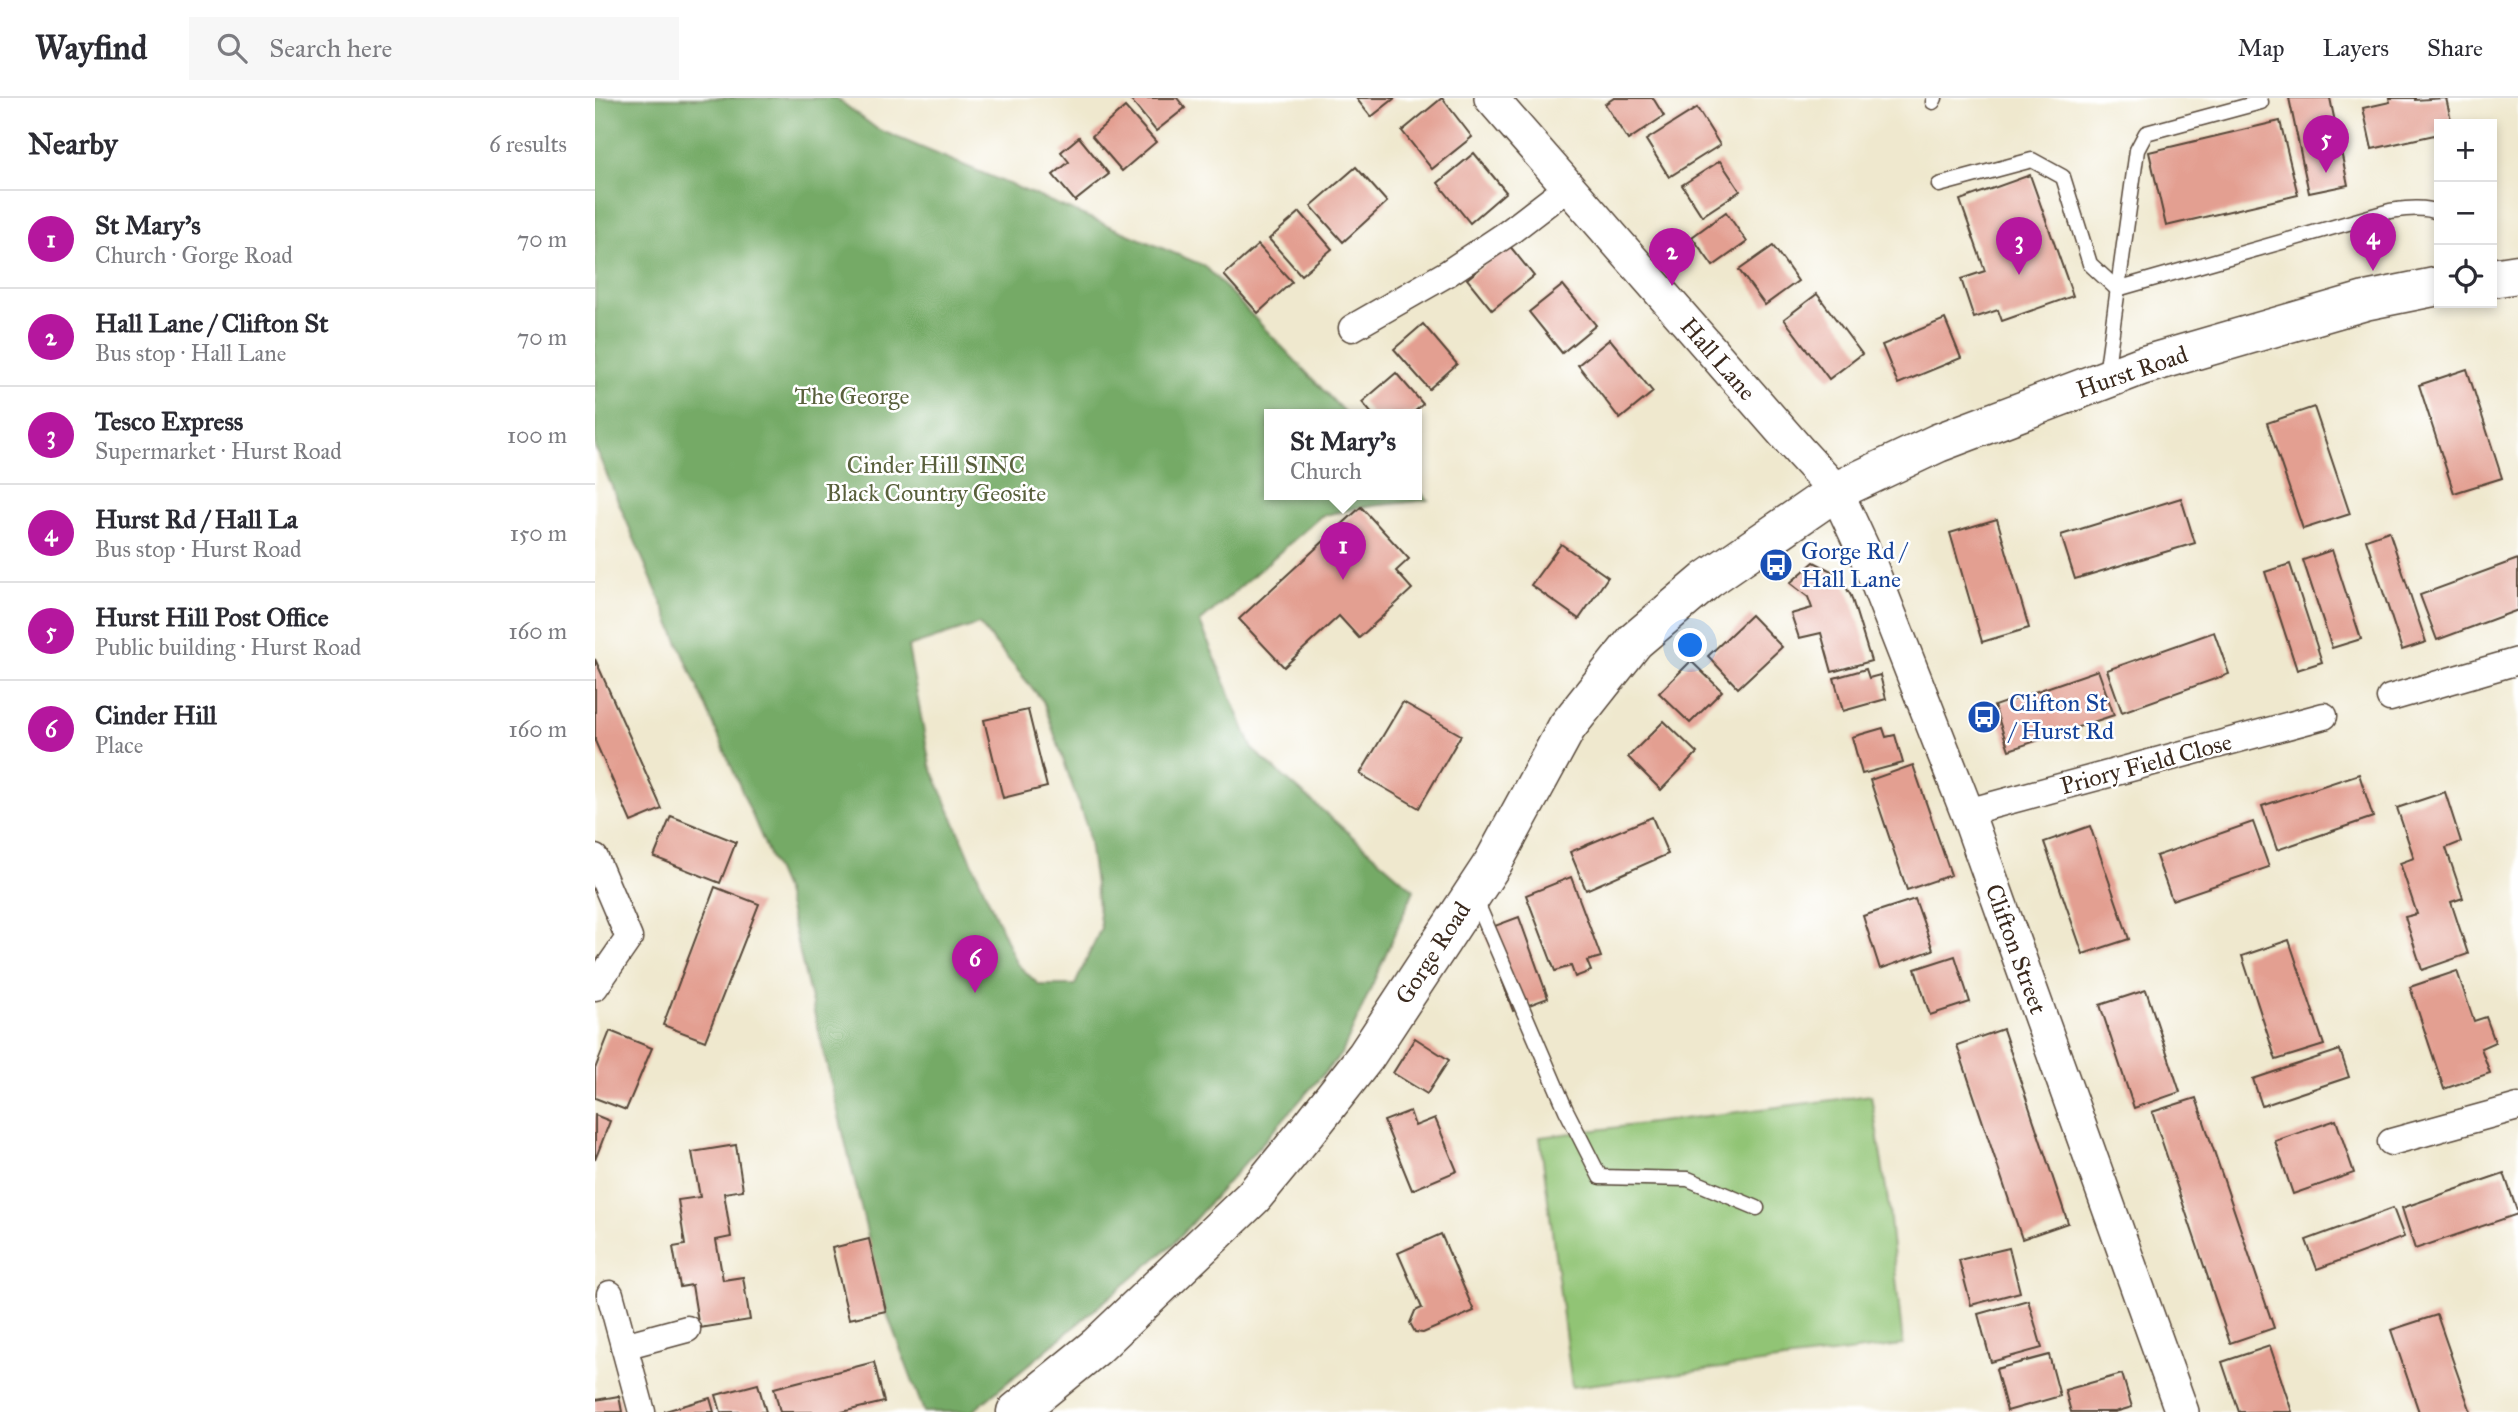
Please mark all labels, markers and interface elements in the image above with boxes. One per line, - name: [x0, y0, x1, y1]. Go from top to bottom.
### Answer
- search box: [189, 17, 679, 80]
- text: Wayfind: [35, 28, 147, 68]
- icon: search: [213, 29, 251, 67]
- text: Search here: [269, 32, 392, 64]
- text: Map: [2238, 33, 2285, 63]
- text: Layers: [2323, 33, 2389, 63]
- text: Share: [2427, 33, 2483, 63]
- pin: 5: [2303, 115, 2349, 173]
- map controls: [2434, 119, 2497, 308]
- button: +: [2434, 119, 2497, 182]
- text: Nearby: [28, 126, 118, 162]
- text: 6 results: [489, 130, 567, 158]
- button: −: [2434, 182, 2497, 245]
- text: St Mary's: [95, 209, 201, 241]
- pin: 4: [2350, 213, 2396, 271]
- pin: 3: [1996, 217, 2042, 275]
- text: 1: [46, 225, 56, 253]
- text: 70 m: [517, 225, 567, 253]
- pin: 2: [1649, 228, 1695, 286]
- text: Church · Gorge Road: [95, 241, 293, 269]
- button: locate: [2434, 245, 2497, 308]
- text: Hall Lane / Clifton St: [95, 307, 328, 339]
- street label: Hall Lane: [1674, 311, 1762, 407]
- text: 2: [45, 323, 57, 351]
- text: 70 m: [517, 323, 567, 351]
- text: Bus stop · Hall Lane: [95, 339, 286, 367]
- street label: Hurst Road: [2072, 339, 2192, 405]
- park label: The George: [795, 381, 909, 411]
- text: Tesco Express: [95, 405, 243, 437]
- popup: [1264, 409, 1422, 500]
- text: 3: [46, 421, 56, 449]
- text: 100 m: [507, 421, 567, 449]
- text: St Mary's: [1290, 425, 1396, 457]
- text: Supermarket · Hurst Road: [95, 437, 342, 465]
- park label: Cinder Hill SINC Black Country Geosite: [826, 450, 1046, 508]
- text: Church: [1290, 457, 1362, 485]
- text: Hurst Rd / Hall La: [95, 503, 298, 535]
- text: 4: [45, 519, 57, 547]
- text: 150 m: [510, 519, 567, 547]
- pin: 1: [1320, 522, 1366, 580]
- text: Bus stop · Hurst Road: [95, 535, 302, 563]
- place label: Gorge Rd / Hall Lane: [1801, 536, 1909, 594]
- bus stop icon: Gorge Rd / Hall Lane: [1757, 546, 1795, 584]
- text: Hurst Hill Post Office: [95, 601, 328, 633]
- text: 5: [46, 617, 56, 645]
- text: 160 m: [509, 617, 567, 645]
- your location: [1673, 628, 1707, 662]
- text: Public building · Hurst Road: [95, 633, 361, 661]
- place label: Clifton St / Hurst Rd: [2007, 688, 2114, 746]
- bus stop icon: Clifton St / Hurst Rd: [1965, 698, 2003, 736]
- text: Cinder Hill: [95, 699, 217, 731]
- text: 6: [45, 715, 57, 743]
- text: 160 m: [509, 715, 567, 743]
- street label: Priory Field Close: [2057, 727, 2235, 801]
- text: Place: [95, 731, 143, 759]
- street label: Clifton Street: [1979, 880, 2054, 1019]
- street label: Gorge Road: [1389, 896, 1477, 1010]
- pin: 6: [952, 935, 998, 993]

